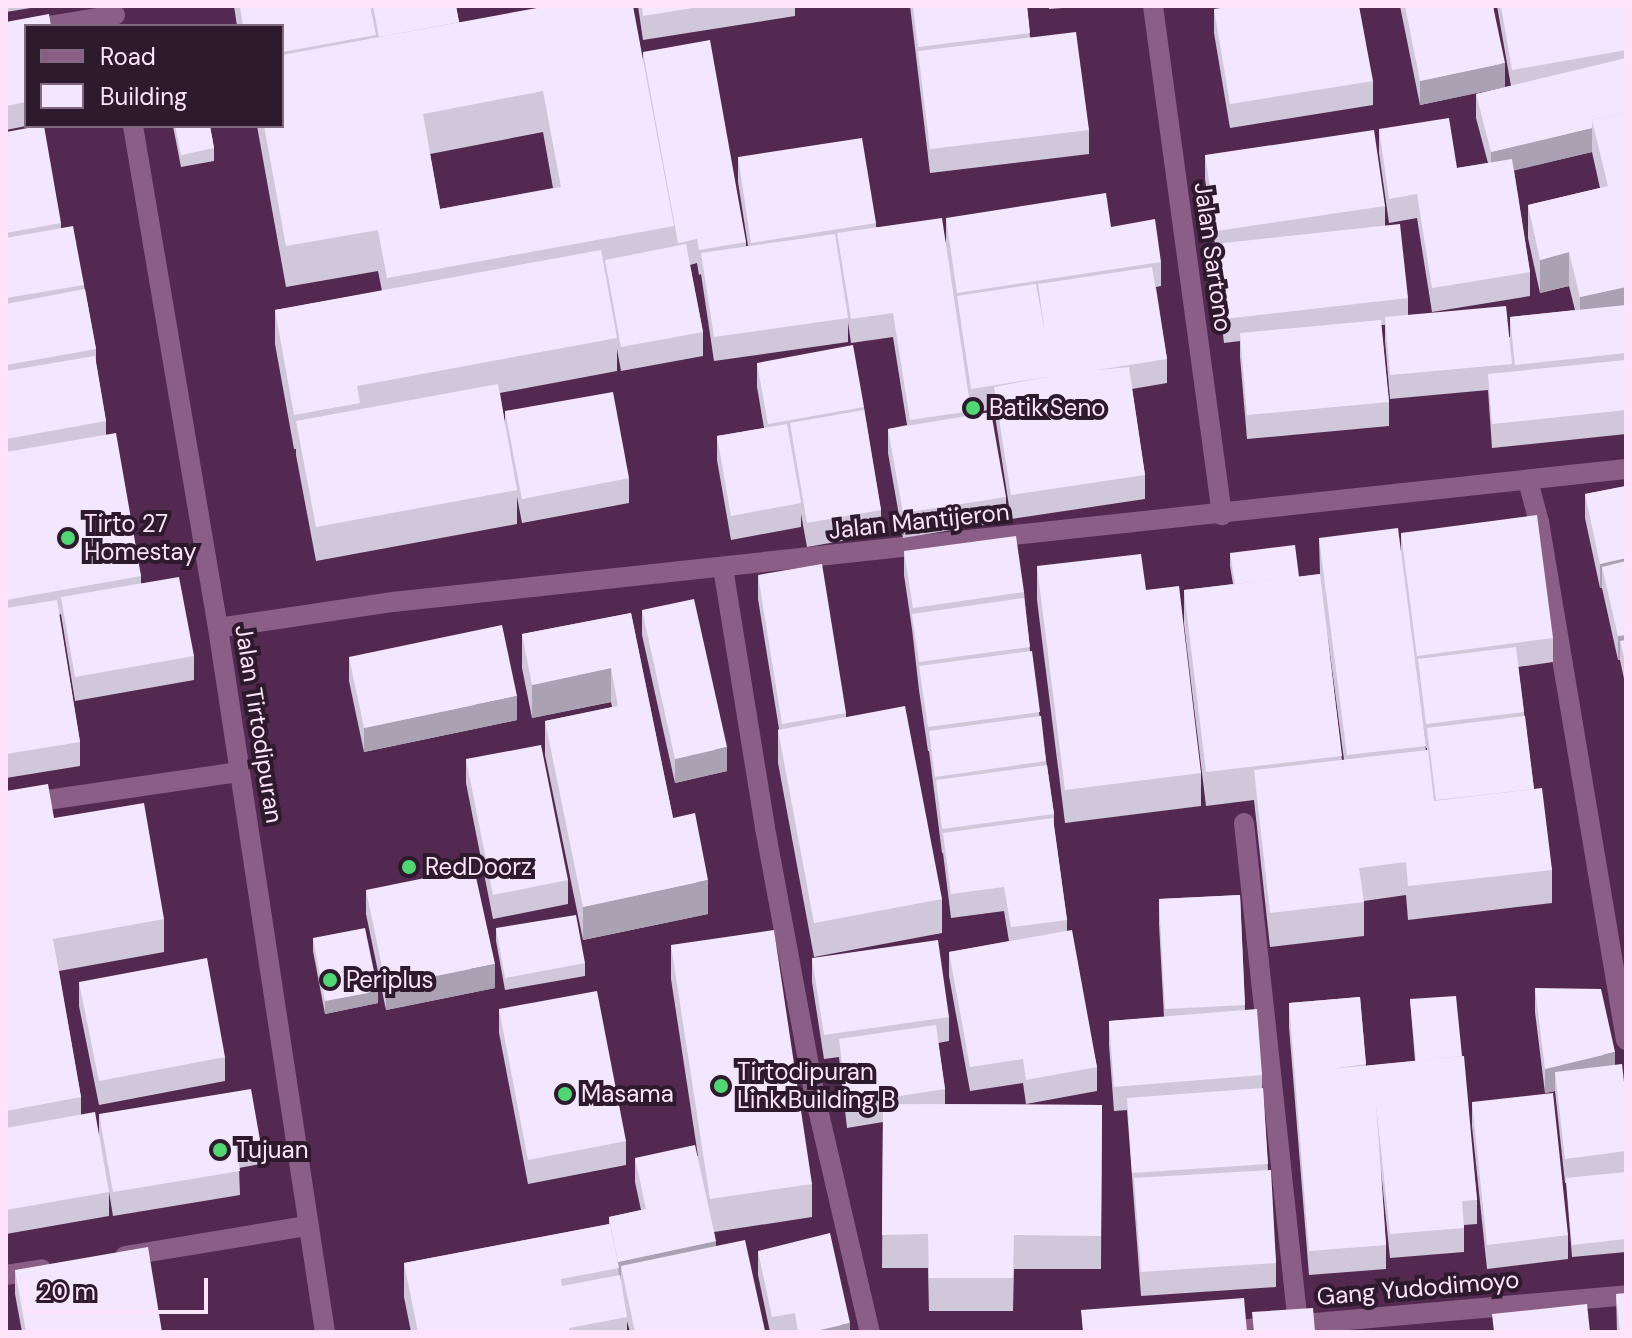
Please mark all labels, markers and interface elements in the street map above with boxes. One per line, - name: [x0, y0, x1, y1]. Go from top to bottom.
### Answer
- legend: [24, 24, 284, 128]
- text: Road: [100, 41, 156, 72]
- text: Building: [100, 81, 187, 112]
- street label: Jalan Sartono: [1188, 180, 1238, 334]
- place label: Batik Seno: [989, 394, 1105, 422]
- marker: Batik Seno: [964, 399, 982, 417]
- street label: Jalan Mantijeron: [827, 497, 1011, 545]
- place label: Tirto 27 Homestay: [84, 510, 197, 566]
- marker: Tirto 27 Homestay: [59, 529, 77, 547]
- street label: Jalan Tirtodipuran: [229, 623, 289, 825]
- place label: RedDoorz: [425, 853, 532, 881]
- marker: RedDoorz: [400, 858, 418, 876]
- place label: Periplus: [346, 966, 434, 994]
- marker: Periplus: [321, 971, 339, 989]
- place label: Tirtodipuran Link Building B: [737, 1058, 896, 1114]
- marker: Tirtodipuran Link Building B: [712, 1077, 730, 1095]
- place label: Masama: [581, 1080, 674, 1108]
- marker: Masama: [556, 1085, 574, 1103]
- place label: Tujuan: [236, 1136, 308, 1164]
- marker: Tujuan: [211, 1141, 229, 1159]
- scale bar: [28, 1262, 212, 1312]
- street label: Gang Yudodimoyo: [1316, 1265, 1520, 1311]
- text: 20 m: [38, 1276, 96, 1307]

